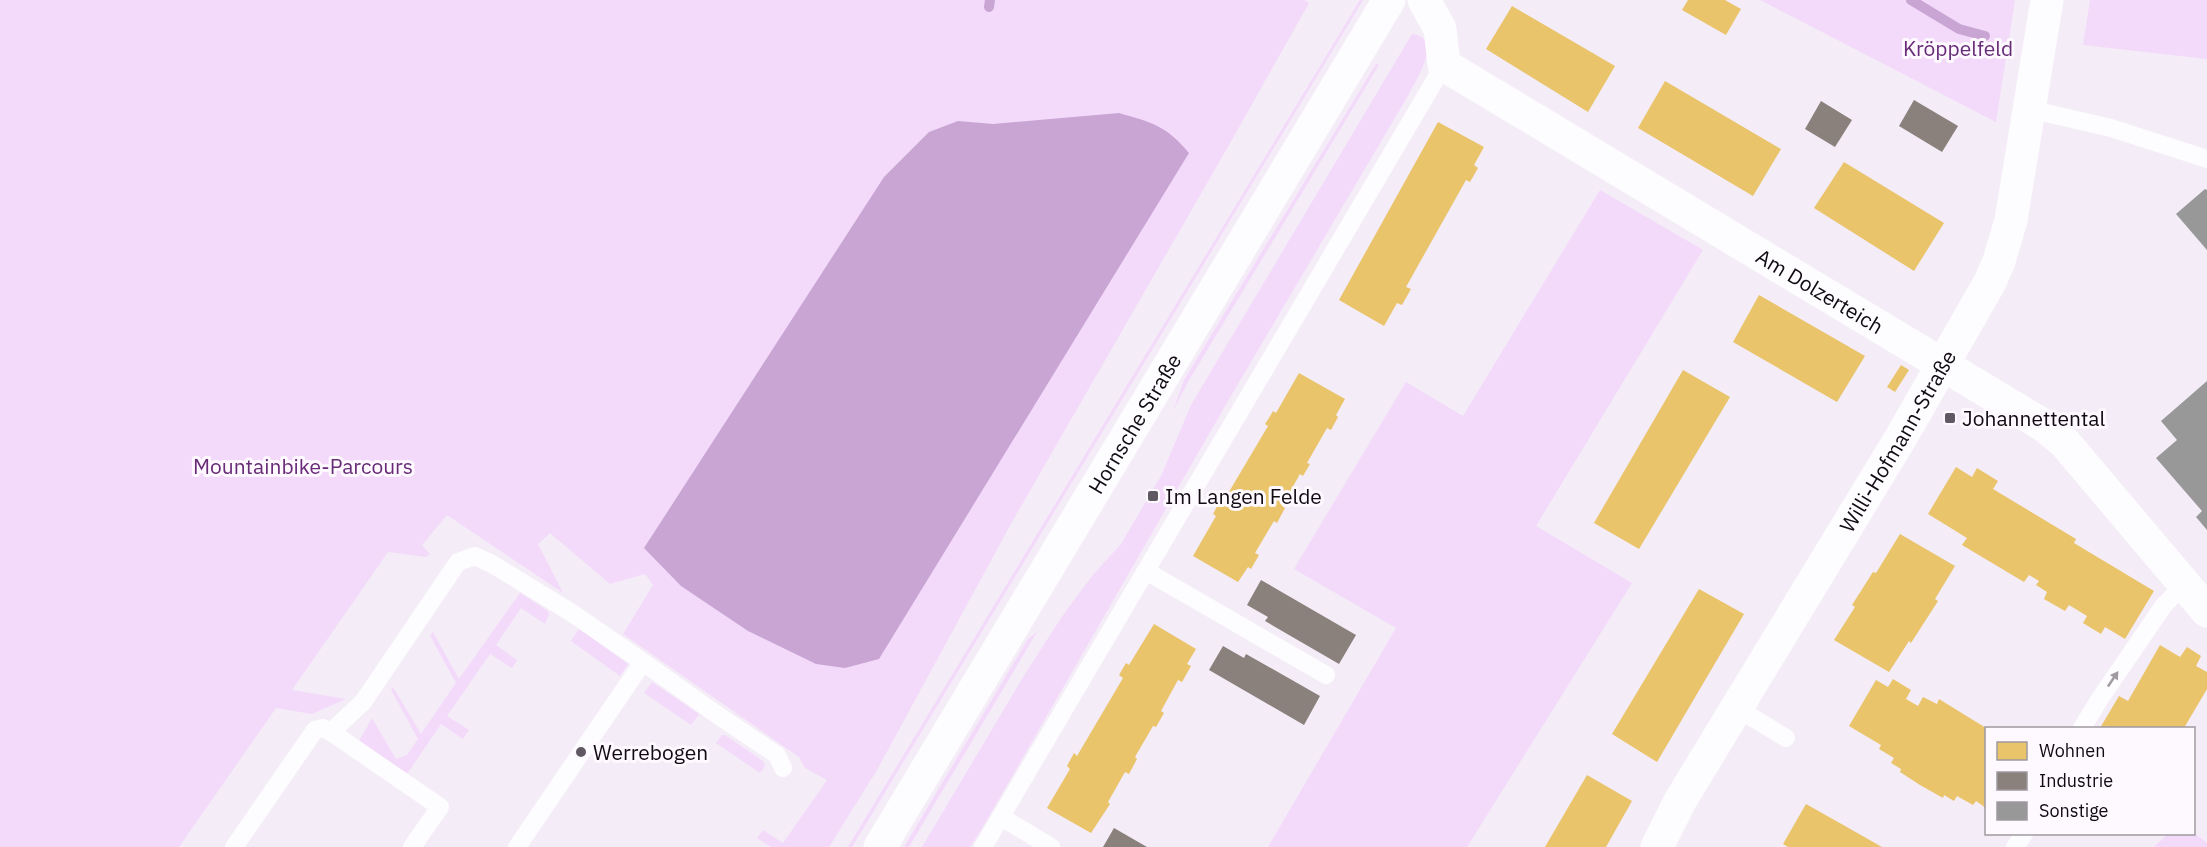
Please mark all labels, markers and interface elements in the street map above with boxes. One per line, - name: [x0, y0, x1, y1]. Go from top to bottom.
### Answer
- park label: Kröppelfeld: [1903, 34, 2013, 62]
- street label: Am Dolzerteich: [1751, 242, 1889, 340]
- street label: Willi-Hofmann-Straße: [1833, 345, 1962, 537]
- street label: Hornsche Straße: [1082, 348, 1187, 499]
- place label: Johannettental: [1962, 404, 2106, 432]
- marker: Johannettental: [1943, 411, 1957, 425]
- park label: Mountainbike-Parcours: [193, 452, 413, 480]
- place label: Im Langen Felde: [1165, 482, 1322, 510]
- marker: Im Langen Felde: [1146, 489, 1160, 503]
- one-way arrow: [2107, 671, 2118, 687]
- legend: [1985, 727, 2195, 835]
- place label: Werrebogen: [593, 738, 708, 766]
- text: Wohnen: [2039, 739, 2105, 762]
- marker: Werrebogen: [574, 745, 588, 759]
- text: Industrie: [2039, 769, 2113, 792]
- text: Sonstige: [2039, 799, 2109, 822]

